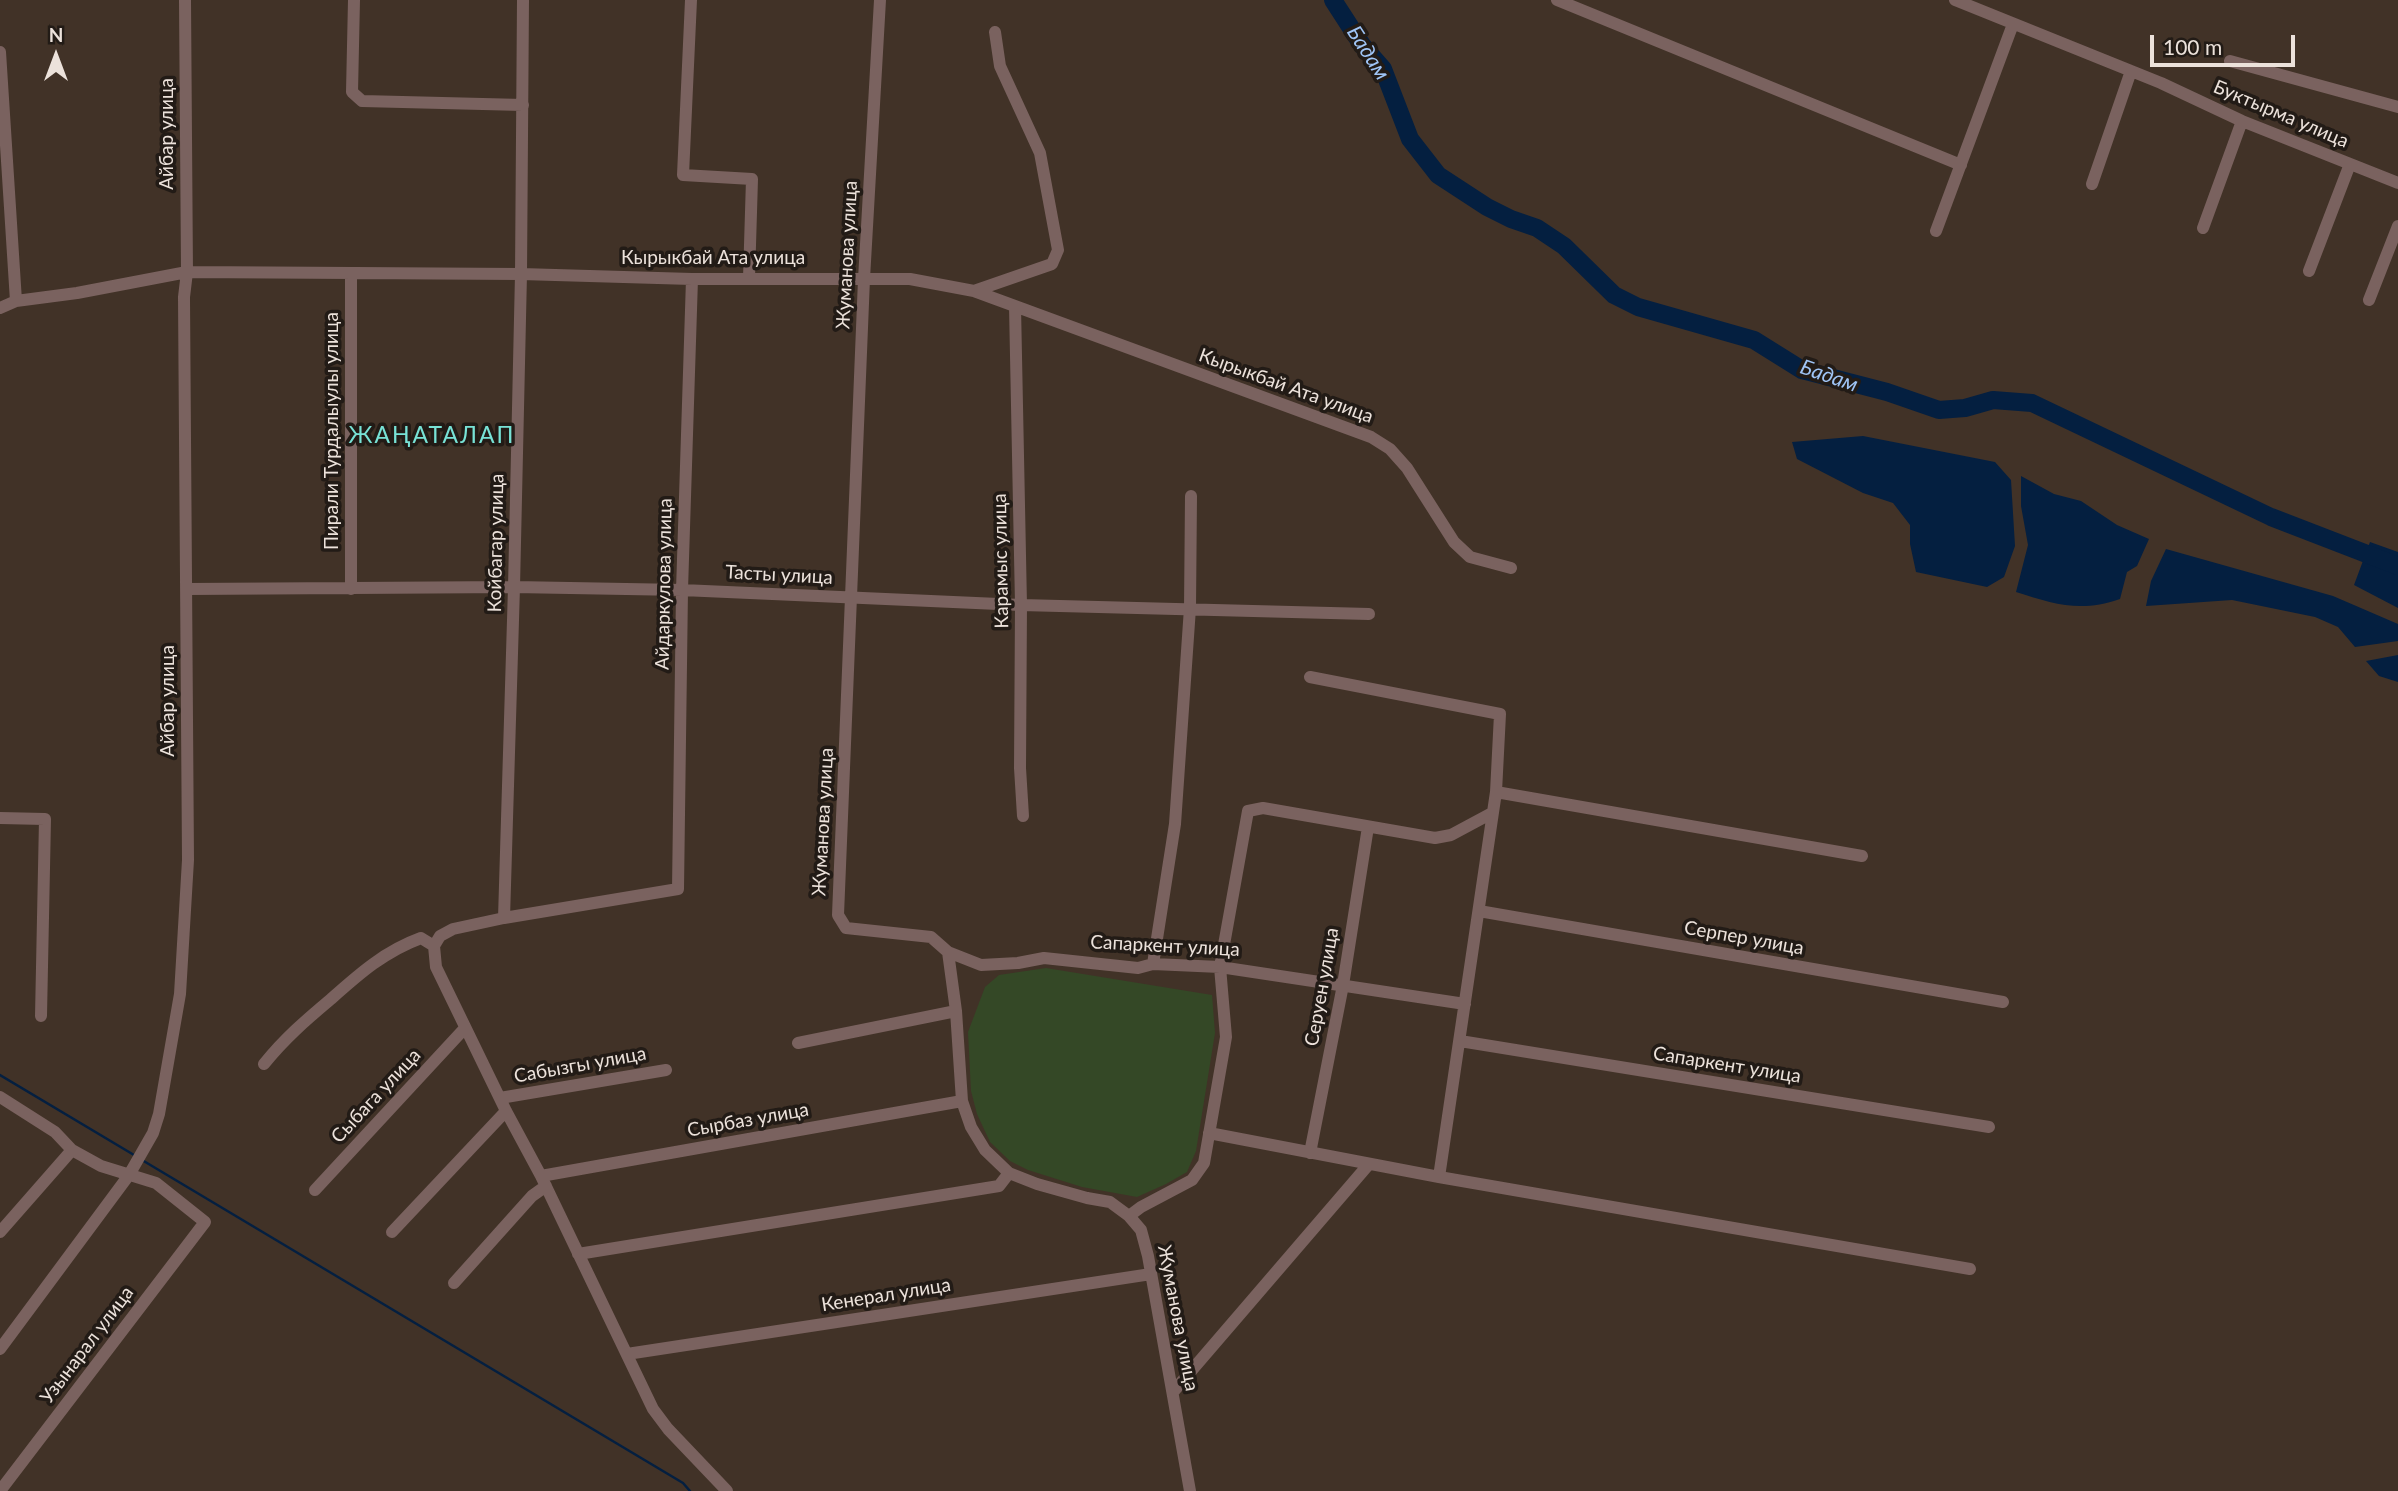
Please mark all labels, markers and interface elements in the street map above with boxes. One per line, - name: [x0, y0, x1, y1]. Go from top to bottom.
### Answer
- north arrow: [21, 21, 91, 91]
- water label: Бадам: [1341, 21, 1395, 85]
- scale bar: [2153, 21, 2298, 65]
- text: N: [49, 23, 63, 46]
- text: 100 m: [2163, 34, 2222, 59]
- street label: Буктырма улица: [2210, 75, 2352, 153]
- street label: Айбар улица: [156, 78, 178, 190]
- street label: Жуманова улица: [832, 180, 862, 330]
- street label: Кырыкбай Ата улица: [621, 247, 805, 269]
- street label: Пирали Турдалыулы улица: [321, 312, 343, 550]
- street label: Кырыкбай Ата улица: [1196, 344, 1376, 428]
- water label: Бадам: [1797, 354, 1861, 398]
- district label: ЖАҢАТАЛАП: [350, 422, 514, 450]
- street label: Койбагар улица: [483, 473, 509, 613]
- street label: Карамыс улица: [988, 493, 1014, 629]
- street label: Айдаркулова улица: [651, 498, 677, 670]
- street label: Тасты улица: [725, 561, 833, 589]
- street label: Айбар улица: [157, 645, 179, 757]
- street label: Жуманова улица: [808, 747, 838, 897]
- street label: Серпер улица: [1682, 916, 1806, 960]
- street label: Серуен улица: [1300, 926, 1344, 1048]
- street label: Сапаркент улица: [1090, 931, 1240, 961]
- street label: Сабызгы улица: [512, 1042, 648, 1088]
- street label: Сапаркент улица: [1651, 1042, 1803, 1088]
- street label: Сыбага улица: [326, 1044, 426, 1148]
- street label: Сырбаз улица: [686, 1098, 810, 1142]
- street label: Жуманова улица: [1153, 1243, 1203, 1393]
- street label: Кенерал улица: [820, 1274, 952, 1316]
- street label: Узынарал улица: [36, 1282, 138, 1408]

